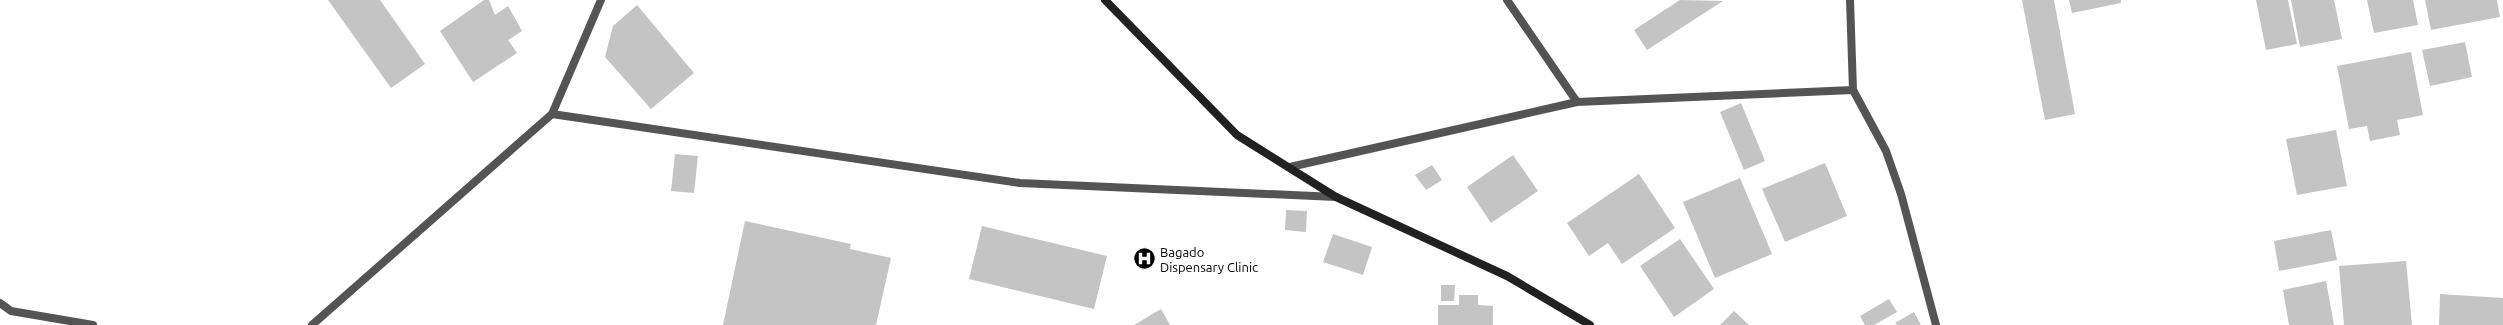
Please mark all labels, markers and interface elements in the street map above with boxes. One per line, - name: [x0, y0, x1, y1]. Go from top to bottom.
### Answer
- place label: Bagado Dispensary Clinic: [1160, 245, 1258, 274]
- hospital icon: Bagado Dispensary Clinic: [1132, 246, 1158, 272]

